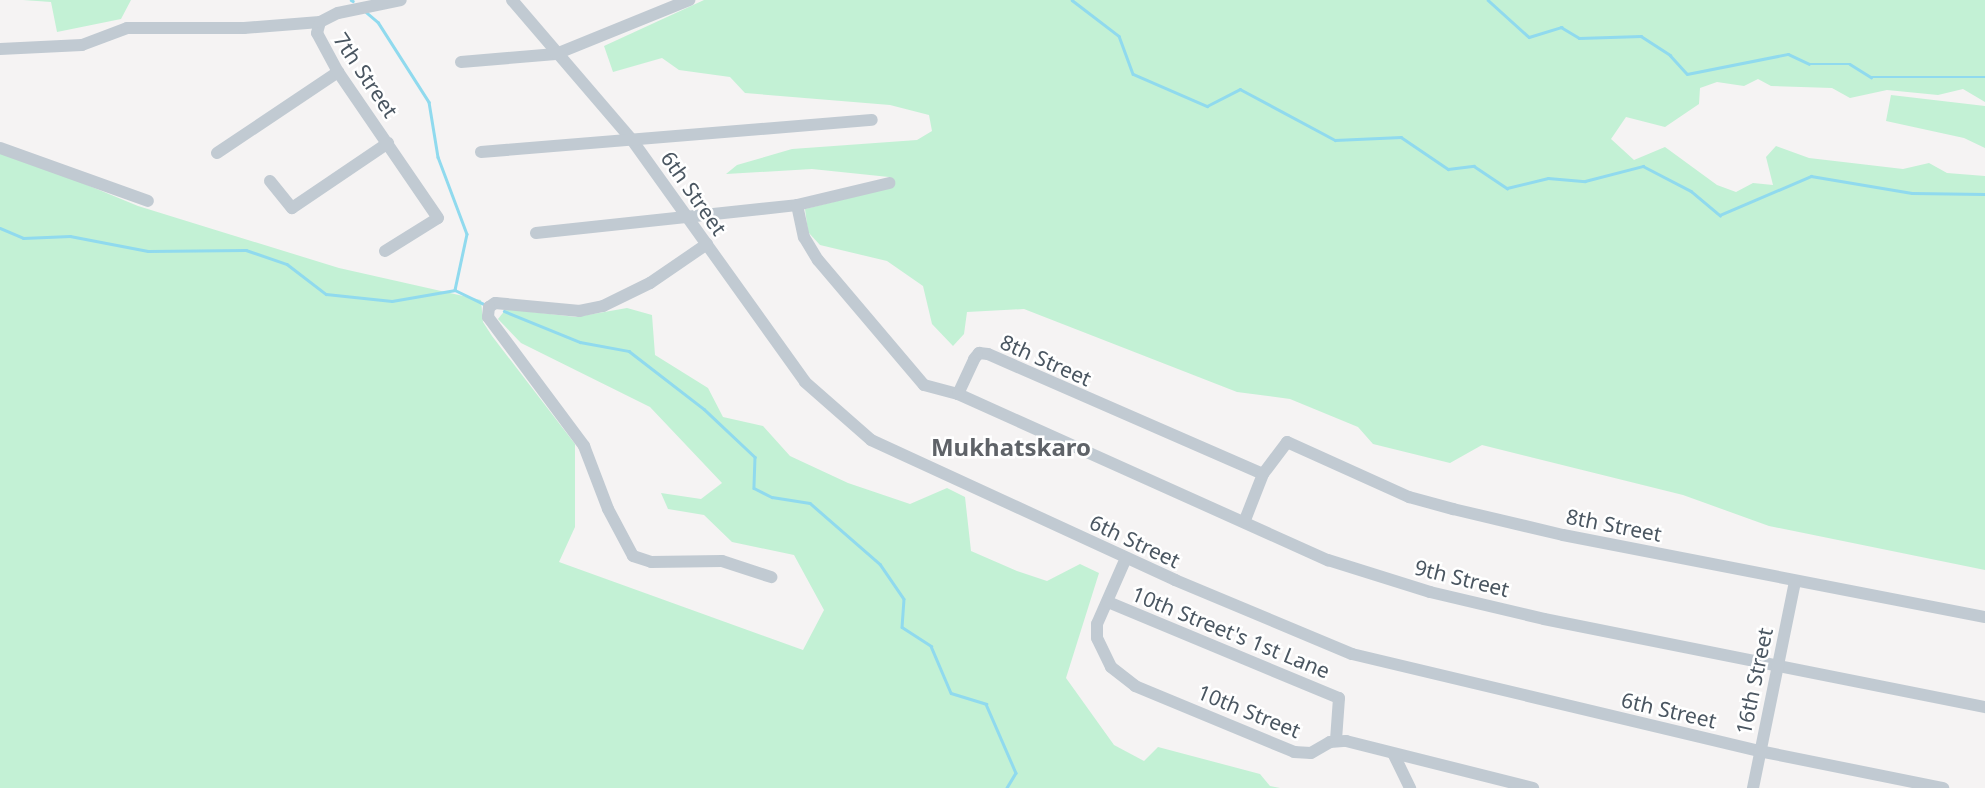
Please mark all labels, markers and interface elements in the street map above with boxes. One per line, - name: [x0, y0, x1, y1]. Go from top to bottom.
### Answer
- street label: 7th Street: [329, 28, 403, 122]
- street label: 6th Street: [656, 146, 732, 240]
- street label: 8th Street: [997, 329, 1095, 391]
- district label: Mukhatskaro: [931, 433, 1091, 461]
- street label: 8th Street: [1564, 503, 1664, 547]
- street label: 6th Street: [1086, 509, 1184, 573]
- street label: 9th Street: [1412, 554, 1512, 602]
- street label: 10th Street's 1st Lane: [1128, 581, 1334, 683]
- street label: 16th Street: [1730, 625, 1778, 737]
- street label: 10th Street: [1194, 679, 1304, 743]
- street label: 6th Street: [1619, 687, 1719, 733]

